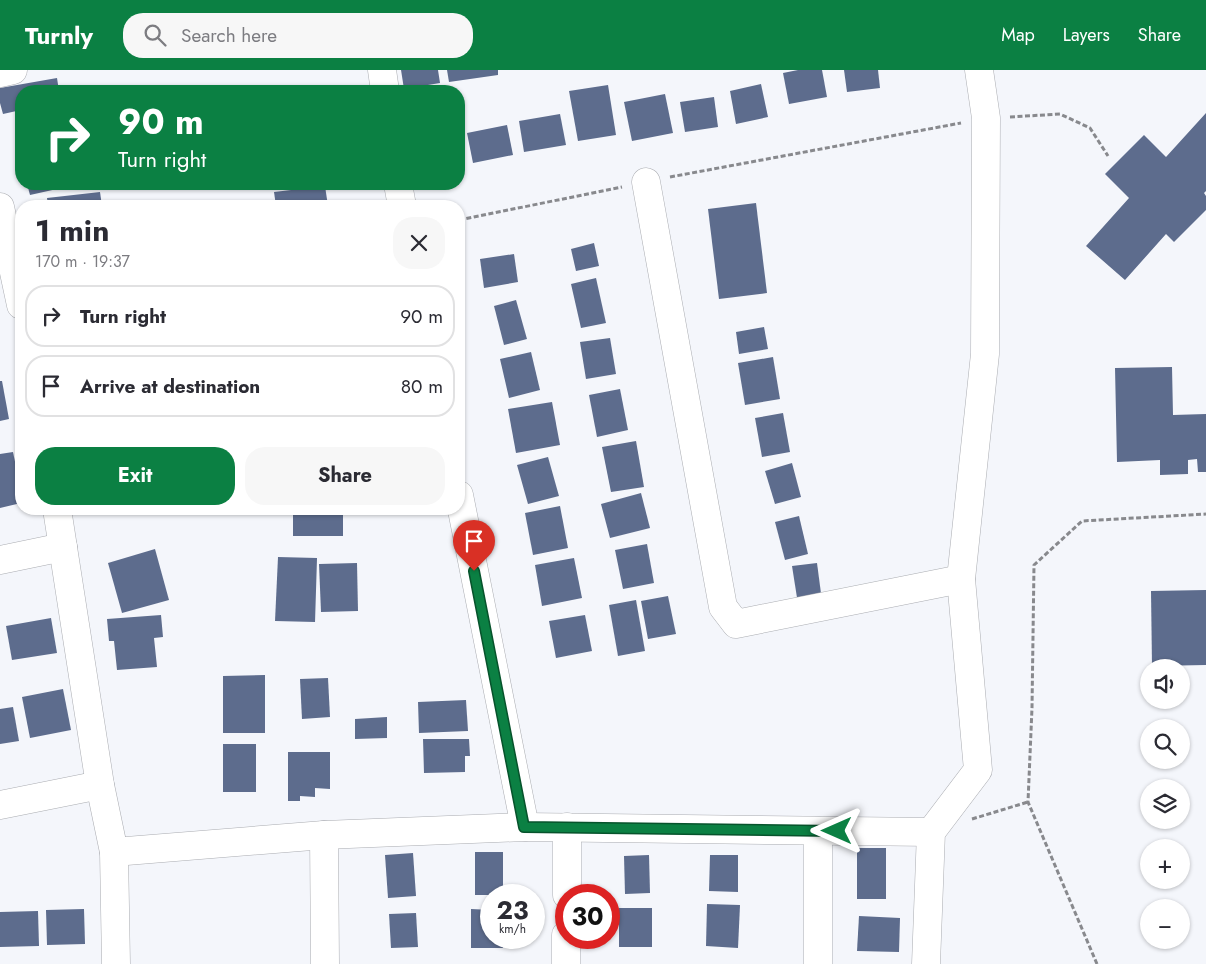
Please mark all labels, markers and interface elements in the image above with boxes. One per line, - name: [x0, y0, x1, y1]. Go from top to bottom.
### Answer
- search box: [123, 13, 473, 58]
- text: Turnly: [25, 18, 93, 53]
- icon: search: [141, 21, 169, 49]
- text: Search here: [181, 22, 277, 49]
- text: Map: [1001, 22, 1035, 48]
- text: Layers: [1063, 22, 1110, 48]
- text: Share: [1138, 22, 1181, 48]
- text: 90 m: [118, 97, 204, 147]
- icon: right: [35, 105, 100, 170]
- text: Turn right: [118, 143, 206, 175]
- text: 1 min: [35, 209, 109, 252]
- button: close: [393, 217, 445, 269]
- text: 170 m · 19:37: [35, 250, 130, 273]
- icon: right: [37, 302, 65, 330]
- text: Turn right: [80, 303, 166, 330]
- text: 90 m: [400, 303, 443, 330]
- icon: arrive: [37, 372, 65, 400]
- text: Arrive at destination: [80, 373, 260, 400]
- text: 80 m: [401, 373, 443, 400]
- button: Exit: [35, 447, 235, 505]
- button: Share: [245, 447, 445, 505]
- pin: [453, 520, 495, 571]
- icon: arrive: [460, 527, 488, 555]
- map controls: [1140, 659, 1190, 949]
- button: sound: [1140, 659, 1190, 709]
- button: search: [1140, 719, 1190, 769]
- button: layers: [1140, 779, 1190, 829]
- position arrow: [810, 804, 862, 856]
- button: +: [1140, 839, 1190, 889]
- speed limit sign: 30: [555, 884, 620, 949]
- text: 23: [497, 892, 528, 928]
- button: −: [1140, 899, 1190, 949]
- text: km/h: [499, 920, 526, 938]

